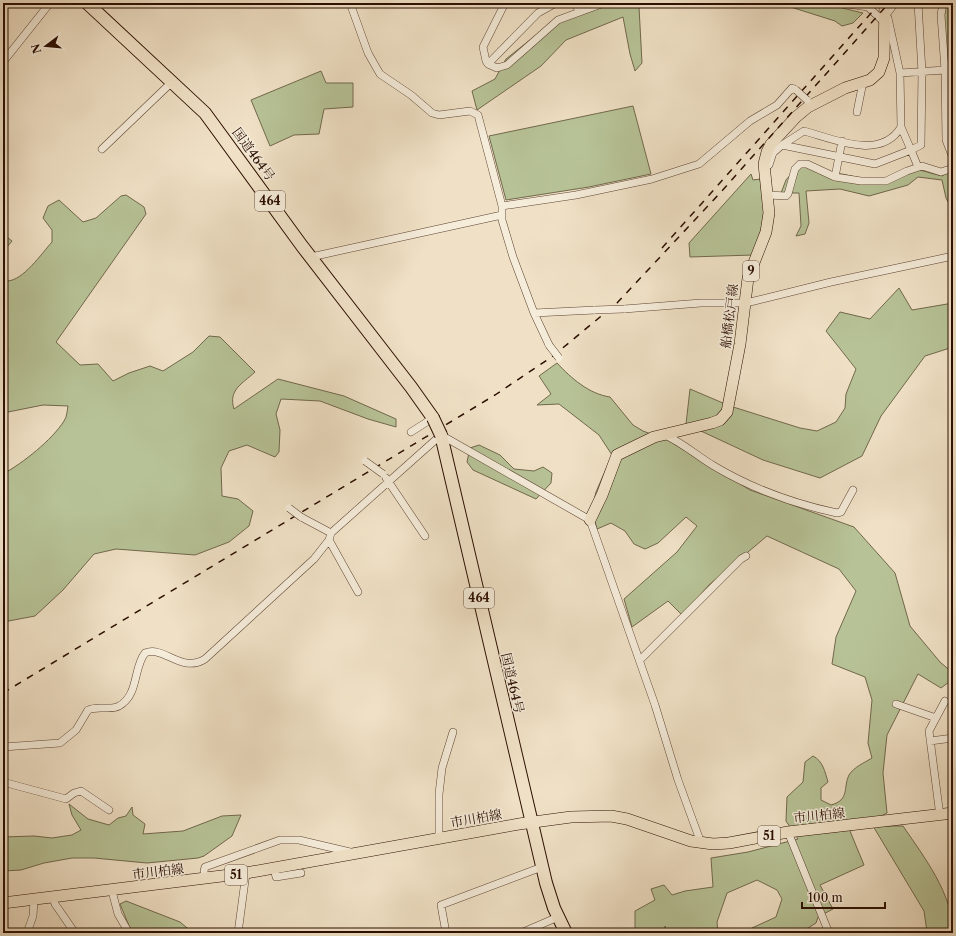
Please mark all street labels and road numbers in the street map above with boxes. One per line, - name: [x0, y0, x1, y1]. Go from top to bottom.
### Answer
- street label: 国道464号: [229, 124, 279, 184]
- road number: 464: [255, 191, 285, 211]
- road number: 9: [743, 261, 759, 281]
- street label: 船橋松戸線: [717, 283, 741, 349]
- road number: 464: [464, 588, 494, 608]
- street label: 国道464号: [498, 651, 528, 715]
- street label: 市川柏線: [792, 804, 846, 826]
- street label: 市川柏線: [449, 806, 503, 830]
- road number: 51: [758, 826, 780, 846]
- street label: 市川柏線: [131, 860, 185, 882]
- road number: 51: [225, 865, 247, 885]

